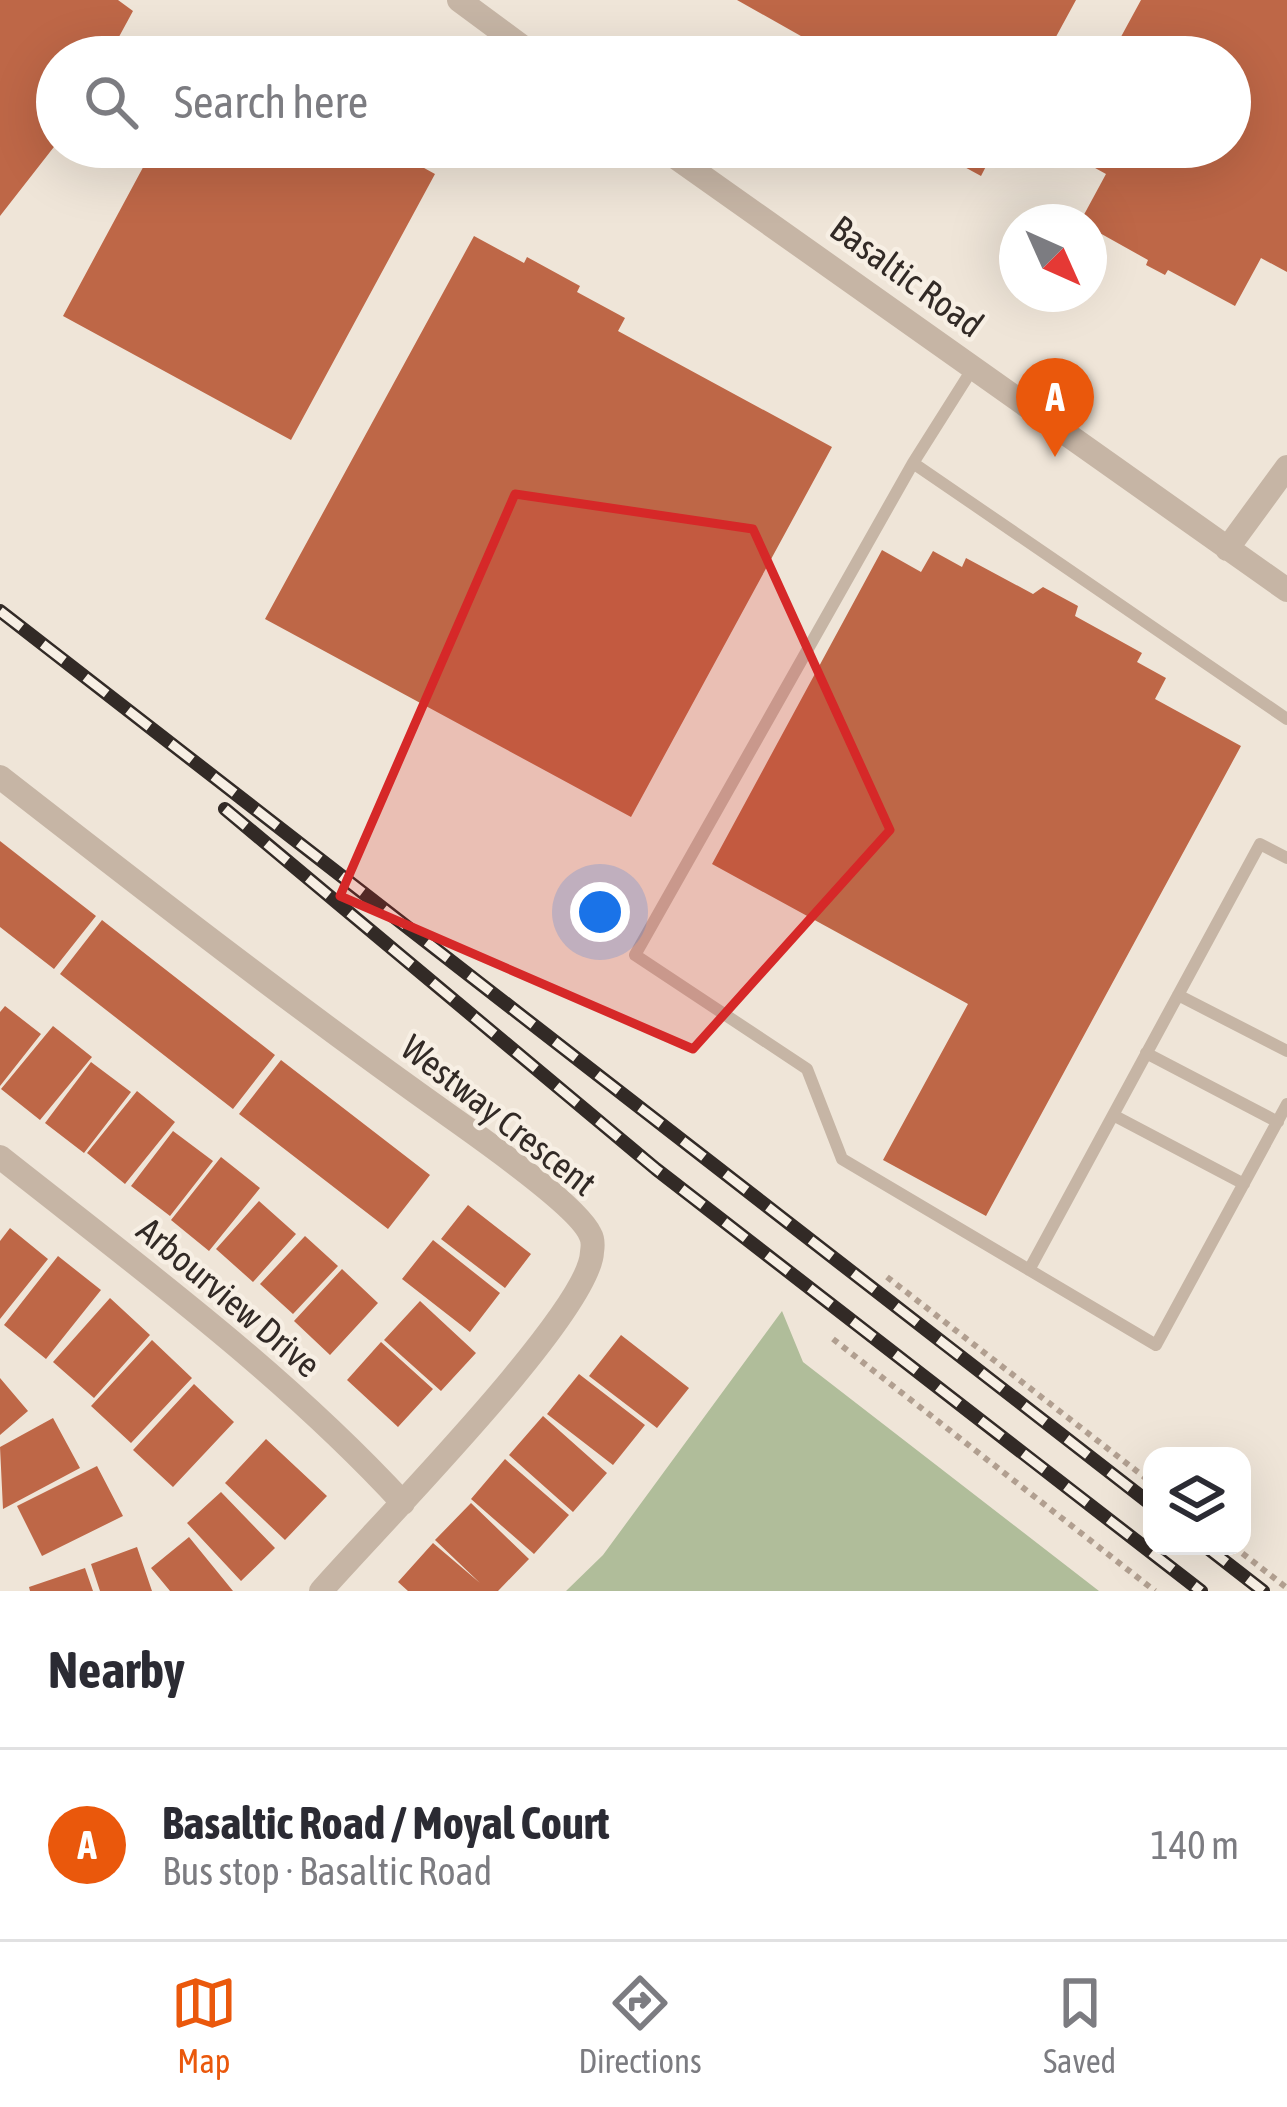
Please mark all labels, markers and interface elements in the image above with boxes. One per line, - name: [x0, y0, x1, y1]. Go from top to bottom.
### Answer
- search box: [36, 36, 1251, 168]
- icon: search: [78, 69, 144, 135]
- text: Search here: [174, 76, 368, 128]
- north arrow: [999, 204, 1107, 312]
- street label: Basaltic Road: [822, 207, 992, 345]
- pin: A: [1016, 358, 1094, 457]
- your location: [570, 882, 630, 942]
- street label: Westway Crescent: [393, 1026, 605, 1204]
- street label: Arbourview Drive: [129, 1208, 329, 1386]
- map controls: [1143, 1447, 1251, 1555]
- button: layers: [1143, 1447, 1251, 1555]
- text: Nearby: [48, 1640, 185, 1699]
- text: Basaltic Road / Moyal Court: [162, 1797, 609, 1849]
- text: A: [77, 1823, 97, 1867]
- text: 140 m: [1151, 1823, 1239, 1867]
- text: Bus stop · Basaltic Road: [162, 1849, 492, 1893]
- tab: Map: [171, 1970, 237, 2080]
- tab: Directions: [578, 1970, 702, 2080]
- tab: Saved: [1043, 1970, 1116, 2080]

